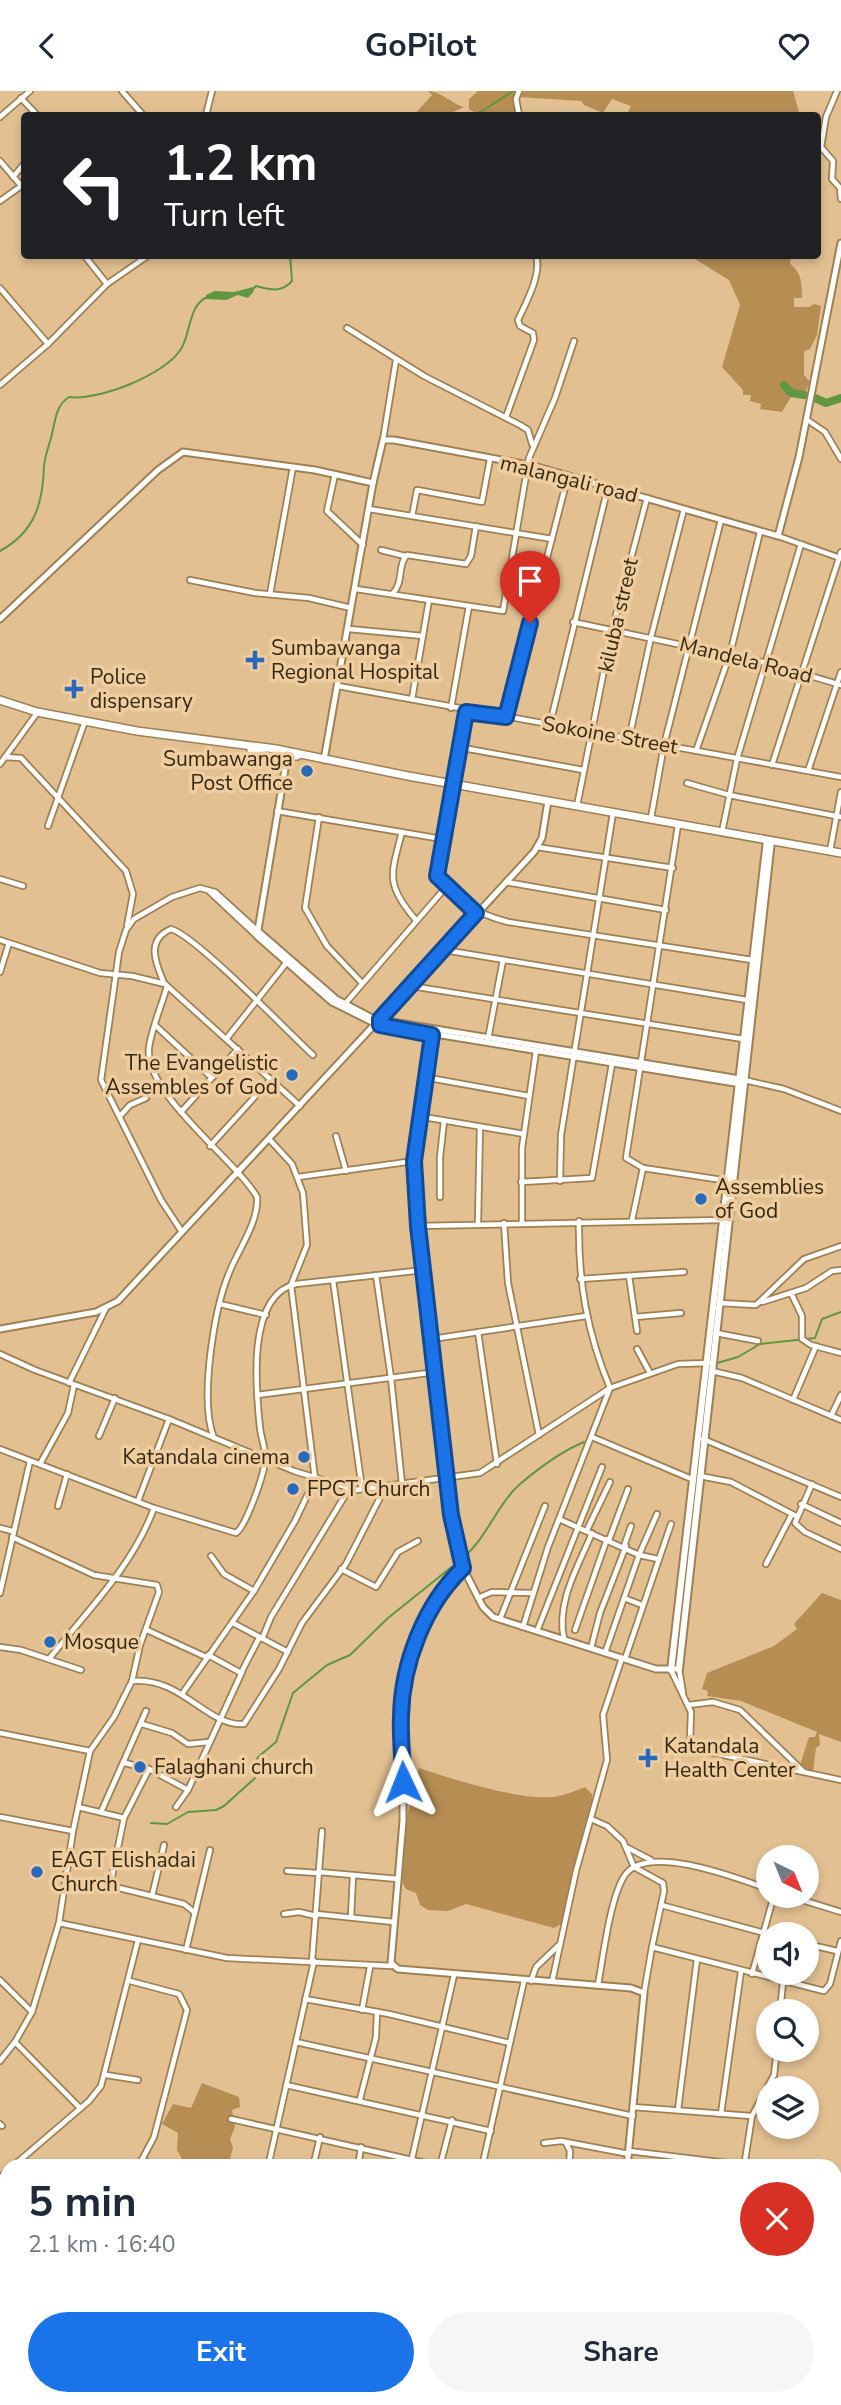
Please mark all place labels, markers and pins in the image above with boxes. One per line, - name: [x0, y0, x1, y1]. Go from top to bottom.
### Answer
- pin: [500, 551, 560, 623]
- place label: Sumbawanga Regional Hospital: [271, 634, 440, 686]
- marker: Sumbawanga Regional Hospital: [245, 650, 265, 670]
- place label: Police dispensary: [90, 663, 193, 715]
- marker: Police dispensary: [64, 679, 84, 699]
- place label: Sumbawanga Post Office: [163, 745, 293, 797]
- marker: Sumbawanga Post Office: [299, 763, 315, 779]
- place label: The Evangelistic Assembles of God: [105, 1049, 278, 1101]
- marker: The Evangelistic Assembles of God: [284, 1067, 300, 1083]
- place label: Assemblies of God: [715, 1173, 824, 1225]
- marker: Assemblies of God: [693, 1191, 709, 1207]
- place label: Katandala cinema: [122, 1443, 290, 1471]
- marker: Katandala cinema: [296, 1449, 312, 1465]
- place label: FPCT Church: [307, 1475, 430, 1503]
- marker: FPCT Church: [285, 1481, 301, 1497]
- place label: Mosque: [64, 1628, 139, 1656]
- marker: Mosque: [42, 1634, 58, 1650]
- place label: Katandala Health Center: [664, 1732, 796, 1784]
- marker: Katandala Health Center: [638, 1748, 658, 1768]
- place label: Falaghani church: [154, 1753, 314, 1781]
- marker: Falaghani church: [132, 1759, 148, 1775]
- place label: EAGT Elishadai Church: [51, 1846, 196, 1898]
- marker: EAGT Elishadai Church: [29, 1864, 45, 1880]

